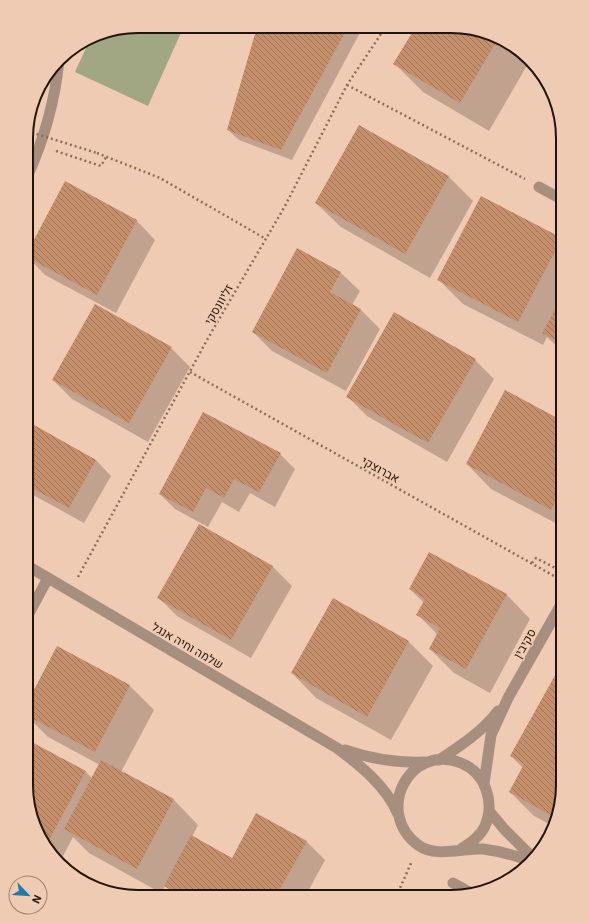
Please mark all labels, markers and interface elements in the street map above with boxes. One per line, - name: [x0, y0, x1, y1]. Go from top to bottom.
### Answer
- street label: זליוונסקי: [201, 281, 235, 327]
- street label: אברוצקי: [360, 453, 403, 485]
- street label: שלמה וחיה אנגל: [150, 619, 226, 671]
- street label: סקיבין: [510, 626, 538, 660]
- north arrow: [8, 875, 48, 915]
- text: N: [30, 893, 45, 906]

